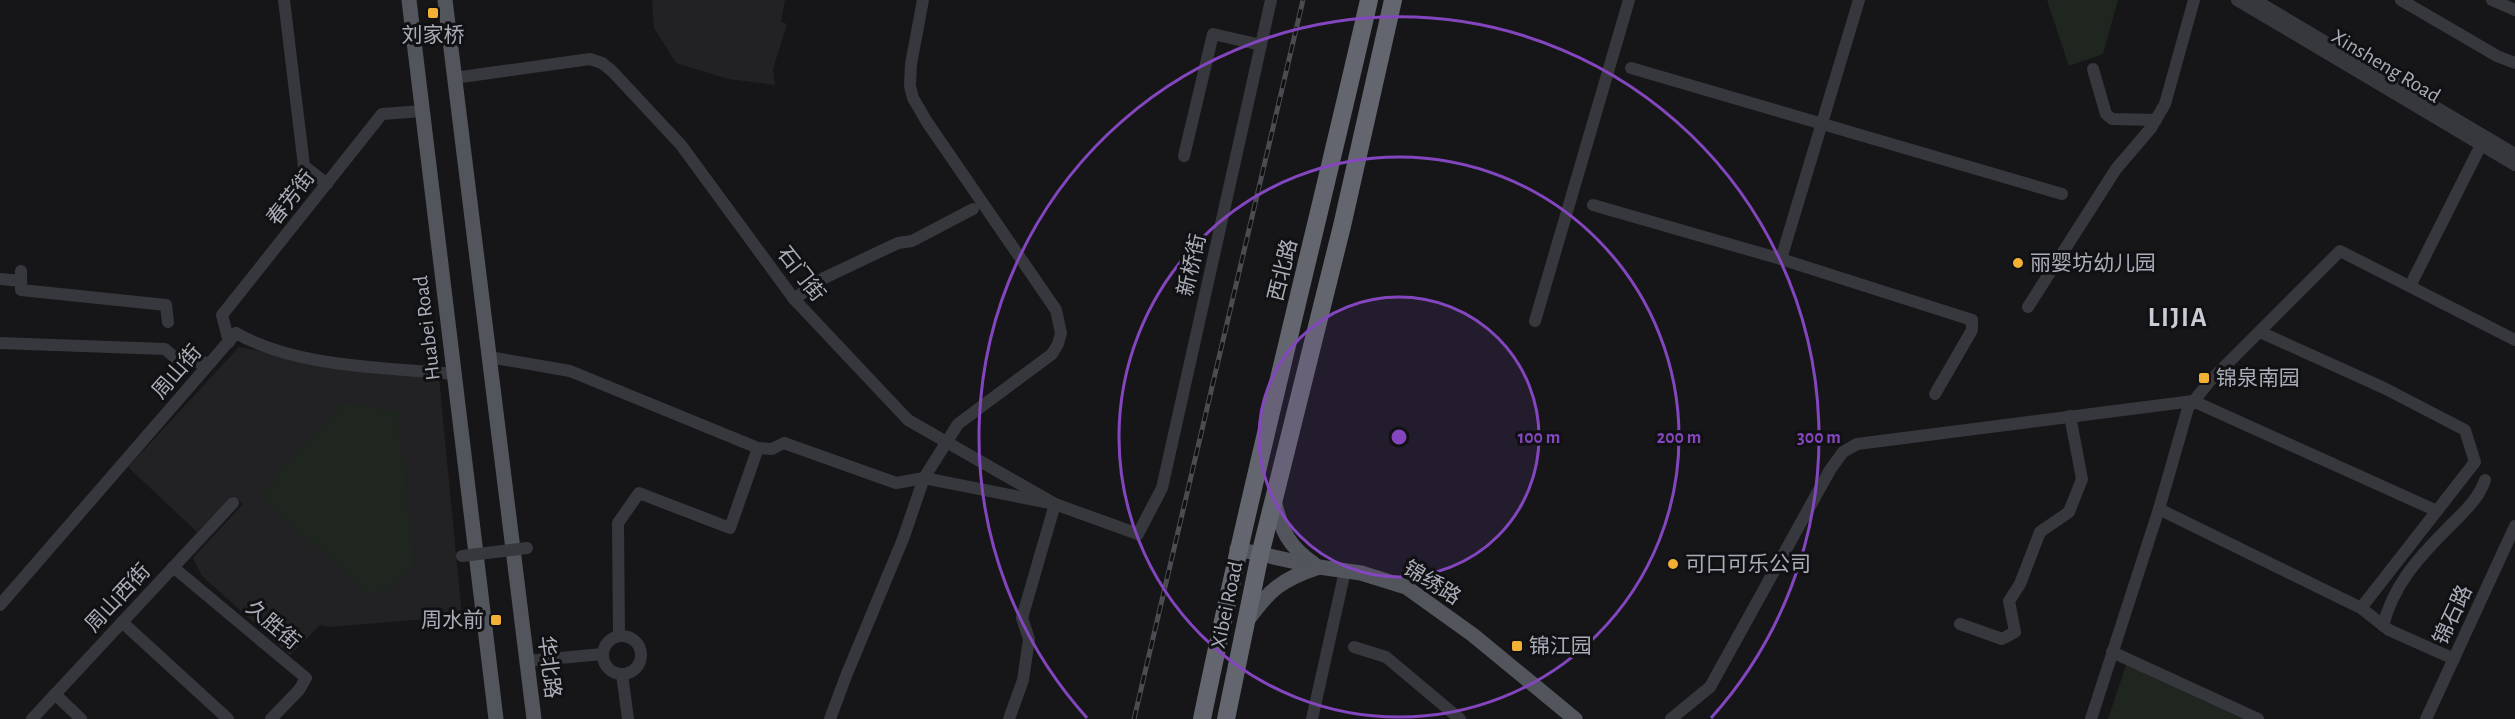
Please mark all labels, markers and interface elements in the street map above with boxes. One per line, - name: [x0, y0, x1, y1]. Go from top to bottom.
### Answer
- marker: 刘家桥: [426, 6, 440, 20]
- place label: 刘家桥: [402, 24, 465, 46]
- street label: Xinsheng Road: [2328, 25, 2444, 107]
- street label: 春芳街: [263, 166, 319, 229]
- street label: 新桥街: [1174, 232, 1209, 298]
- street label: 西北路: [1264, 237, 1301, 303]
- street label: 石门街: [773, 242, 829, 305]
- place label: 丽婴坊幼儿园: [2030, 252, 2156, 274]
- marker: 丽婴坊幼儿园: [2011, 256, 2025, 270]
- street label: Huabei Road: [410, 274, 444, 382]
- district label: LIJIA: [2148, 304, 2208, 331]
- street label: 周山街: [148, 341, 206, 403]
- place label: 锦泉南园: [2216, 367, 2300, 389]
- marker: 锦泉南园: [2197, 371, 2211, 385]
- centre of rings: [1389, 427, 1409, 447]
- text: 100 m: [1518, 429, 1560, 447]
- text: 200 m: [1657, 429, 1701, 447]
- text: 300 m: [1797, 429, 1841, 447]
- place label: 可口可乐公司: [1685, 553, 1811, 575]
- street label: 锦绣路: [1400, 557, 1465, 609]
- marker: 可口可乐公司: [1666, 557, 1680, 571]
- street label: 周山西街: [81, 559, 154, 636]
- street label: Xibei Road: [1208, 559, 1246, 650]
- street label: 锦石路: [2429, 582, 2476, 648]
- street label: 久胜街: [242, 596, 305, 653]
- place label: 周水前: [421, 609, 484, 631]
- marker: 周水前: [489, 613, 503, 627]
- street label: 华北路: [535, 634, 564, 700]
- place label: 锦江园: [1529, 635, 1592, 657]
- marker: 锦江园: [1510, 639, 1524, 653]

